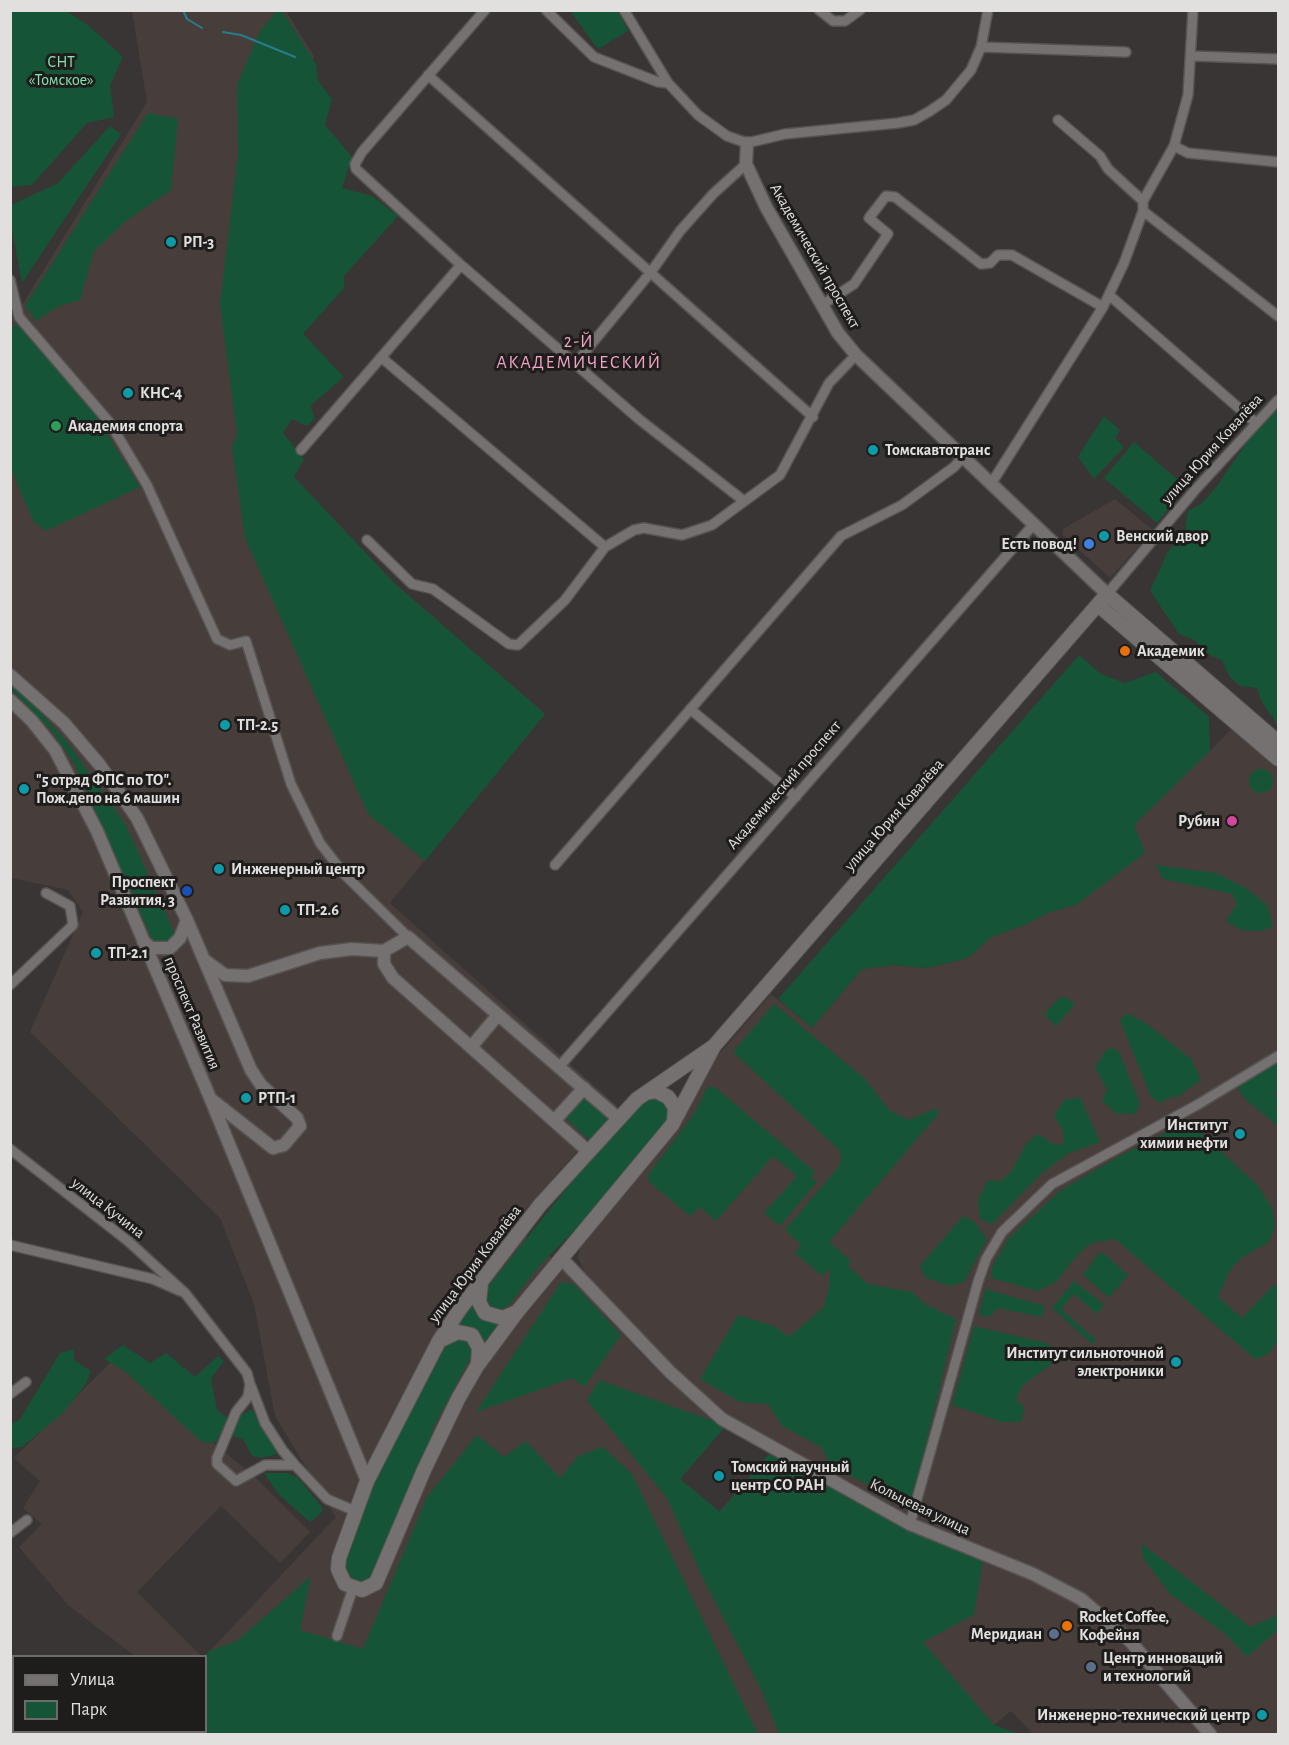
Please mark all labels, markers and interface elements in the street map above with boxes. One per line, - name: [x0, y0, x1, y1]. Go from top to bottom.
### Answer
- park label: СНТ «Томское»: [28, 52, 94, 90]
- street label: Академический проспект: [766, 180, 864, 332]
- place label: РП-3: [183, 232, 214, 252]
- marker: РП-3: [164, 235, 178, 249]
- district label: 2-Й АКАДЕМИЧЕСКИЙ: [496, 331, 662, 374]
- place label: КНС-4: [140, 383, 182, 403]
- marker: КНС-4: [121, 386, 135, 400]
- street label: улица Юрия Ковалёва: [1157, 390, 1267, 508]
- place label: Академия спорта: [68, 416, 183, 436]
- marker: Академия спорта: [49, 419, 63, 433]
- place label: Томскавтотранс: [885, 440, 990, 460]
- marker: Томскавтотранс: [866, 443, 880, 457]
- place label: Венский двор: [1116, 526, 1208, 546]
- marker: Венский двор: [1097, 529, 1111, 543]
- place label: Есть повод!: [1001, 534, 1077, 554]
- marker: Есть повод!: [1082, 537, 1096, 551]
- place label: Академик: [1137, 641, 1205, 661]
- marker: Академик: [1118, 644, 1132, 658]
- place label: ТП-2.5: [237, 715, 278, 735]
- street label: Академический проспект: [723, 717, 845, 853]
- marker: ТП-2.5: [218, 718, 232, 732]
- street label: улица Юрия Ковалёва: [840, 755, 948, 875]
- place label: "5 отряд ФПС по ТО". Пож.депо на 6 машин: [36, 770, 180, 808]
- marker: "5 отряд ФПС по ТО". Пож.депо на 6 машин: [17, 782, 31, 796]
- place label: Рубин: [1178, 811, 1220, 831]
- marker: Рубин: [1225, 814, 1239, 828]
- place label: Инженерный центр: [231, 859, 365, 879]
- marker: Инженерный центр: [212, 862, 226, 876]
- place label: Проспект Развития, 3: [100, 872, 175, 910]
- marker: Проспект Развития, 3: [180, 884, 194, 898]
- place label: ТП-2.6: [297, 900, 339, 920]
- marker: ТП-2.6: [278, 903, 292, 917]
- place label: ТП-2.1: [108, 943, 148, 963]
- marker: ТП-2.1: [89, 946, 103, 960]
- street label: проспект Развития: [160, 954, 224, 1072]
- place label: РТП-1: [258, 1088, 296, 1108]
- marker: РТП-1: [239, 1091, 253, 1105]
- place label: Институт химии нефти: [1140, 1115, 1228, 1153]
- marker: Институт химии нефти: [1233, 1127, 1247, 1141]
- street label: улица Кучина: [67, 1173, 149, 1243]
- street label: улица Юрия Ковалёва: [425, 1202, 525, 1326]
- place label: Институт сильноточной электроники: [1006, 1343, 1164, 1381]
- marker: Институт сильноточной электроники: [1169, 1355, 1183, 1369]
- place label: Томский научный центр СО РАН: [731, 1457, 850, 1495]
- marker: Томский научный центр СО РАН: [712, 1469, 726, 1483]
- street label: Кольцевая улица: [867, 1474, 973, 1540]
- place label: Rocket Coffee, Кофейня: [1079, 1607, 1169, 1645]
- marker: Rocket Coffee, Кофейня: [1060, 1619, 1074, 1633]
- place label: Меридиан: [971, 1624, 1042, 1644]
- marker: Меридиан: [1047, 1627, 1061, 1641]
- place label: Центр инноваций и технологий: [1103, 1648, 1223, 1686]
- legend: [12, 1655, 207, 1733]
- marker: Центр инноваций и технологий: [1084, 1660, 1098, 1674]
- text: Улица: [70, 1671, 115, 1689]
- text: Парк: [70, 1701, 107, 1719]
- place label: Инженерно-технический центр: [1037, 1705, 1250, 1725]
- marker: Инженерно-технический центр: [1255, 1708, 1269, 1722]

